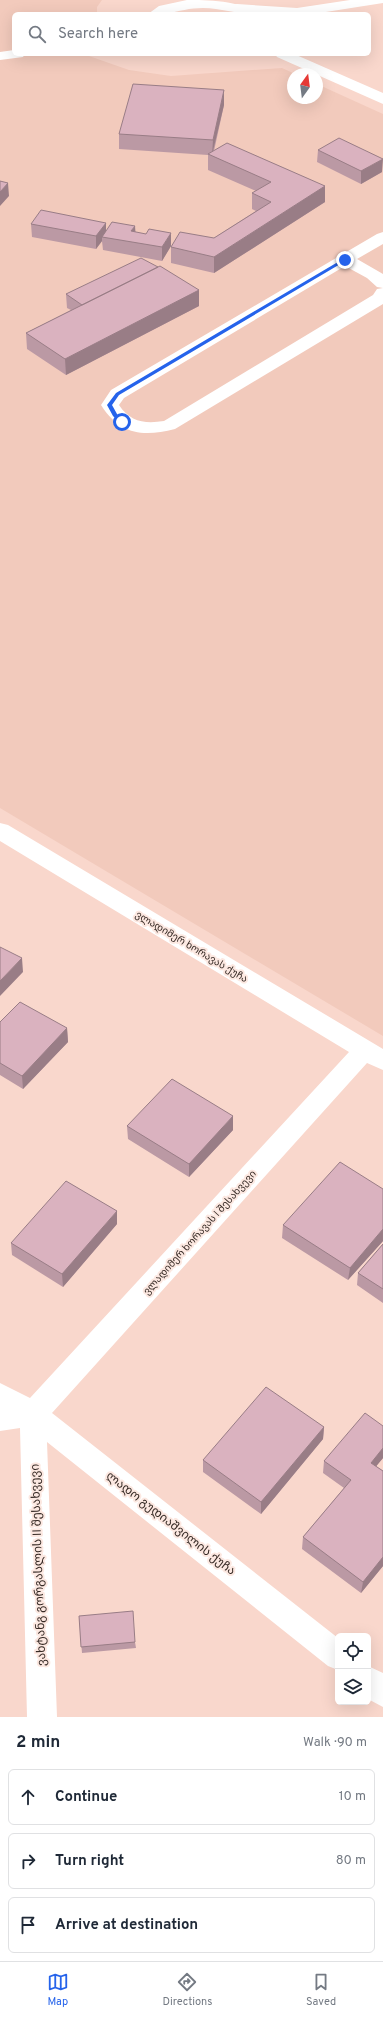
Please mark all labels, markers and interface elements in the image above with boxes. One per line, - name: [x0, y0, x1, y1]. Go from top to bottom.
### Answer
- search box: [12, 12, 371, 56]
- icon: search: [26, 23, 48, 45]
- text: Search here: [58, 25, 138, 44]
- north arrow: [287, 68, 323, 104]
- route end: [336, 251, 354, 269]
- route start: [113, 413, 131, 431]
- street label: ვლადიმერ ხორავას ქუჩა: [133, 908, 250, 986]
- street label: ვლადიმერ ხორავას I შესახვევი: [141, 1168, 260, 1298]
- street label: ვახტანგ გორგასლის II შესახვევი: [27, 1463, 51, 1666]
- street label: ლადო გუდიაშვილის ქუჩა: [102, 1468, 238, 1579]
- map controls: [335, 1633, 371, 1705]
- button: locate: [335, 1633, 371, 1669]
- button: layers: [335, 1669, 371, 1705]
- text: 2 min: [16, 1732, 60, 1754]
- text: Walk · 90 m: [303, 1735, 367, 1751]
- icon: ahead: [17, 1786, 39, 1808]
- text: Continue: [55, 1788, 117, 1807]
- text: 10 m: [339, 1789, 366, 1805]
- icon: right: [17, 1850, 39, 1872]
- text: Turn right: [55, 1852, 124, 1871]
- text: 80 m: [336, 1853, 366, 1869]
- icon: arrive: [17, 1914, 39, 1936]
- text: Arrive at destination: [55, 1916, 198, 1935]
- tab: Map: [47, 1971, 69, 2009]
- tab: Directions: [162, 1971, 212, 2009]
- tab: Saved: [306, 1971, 336, 2009]

